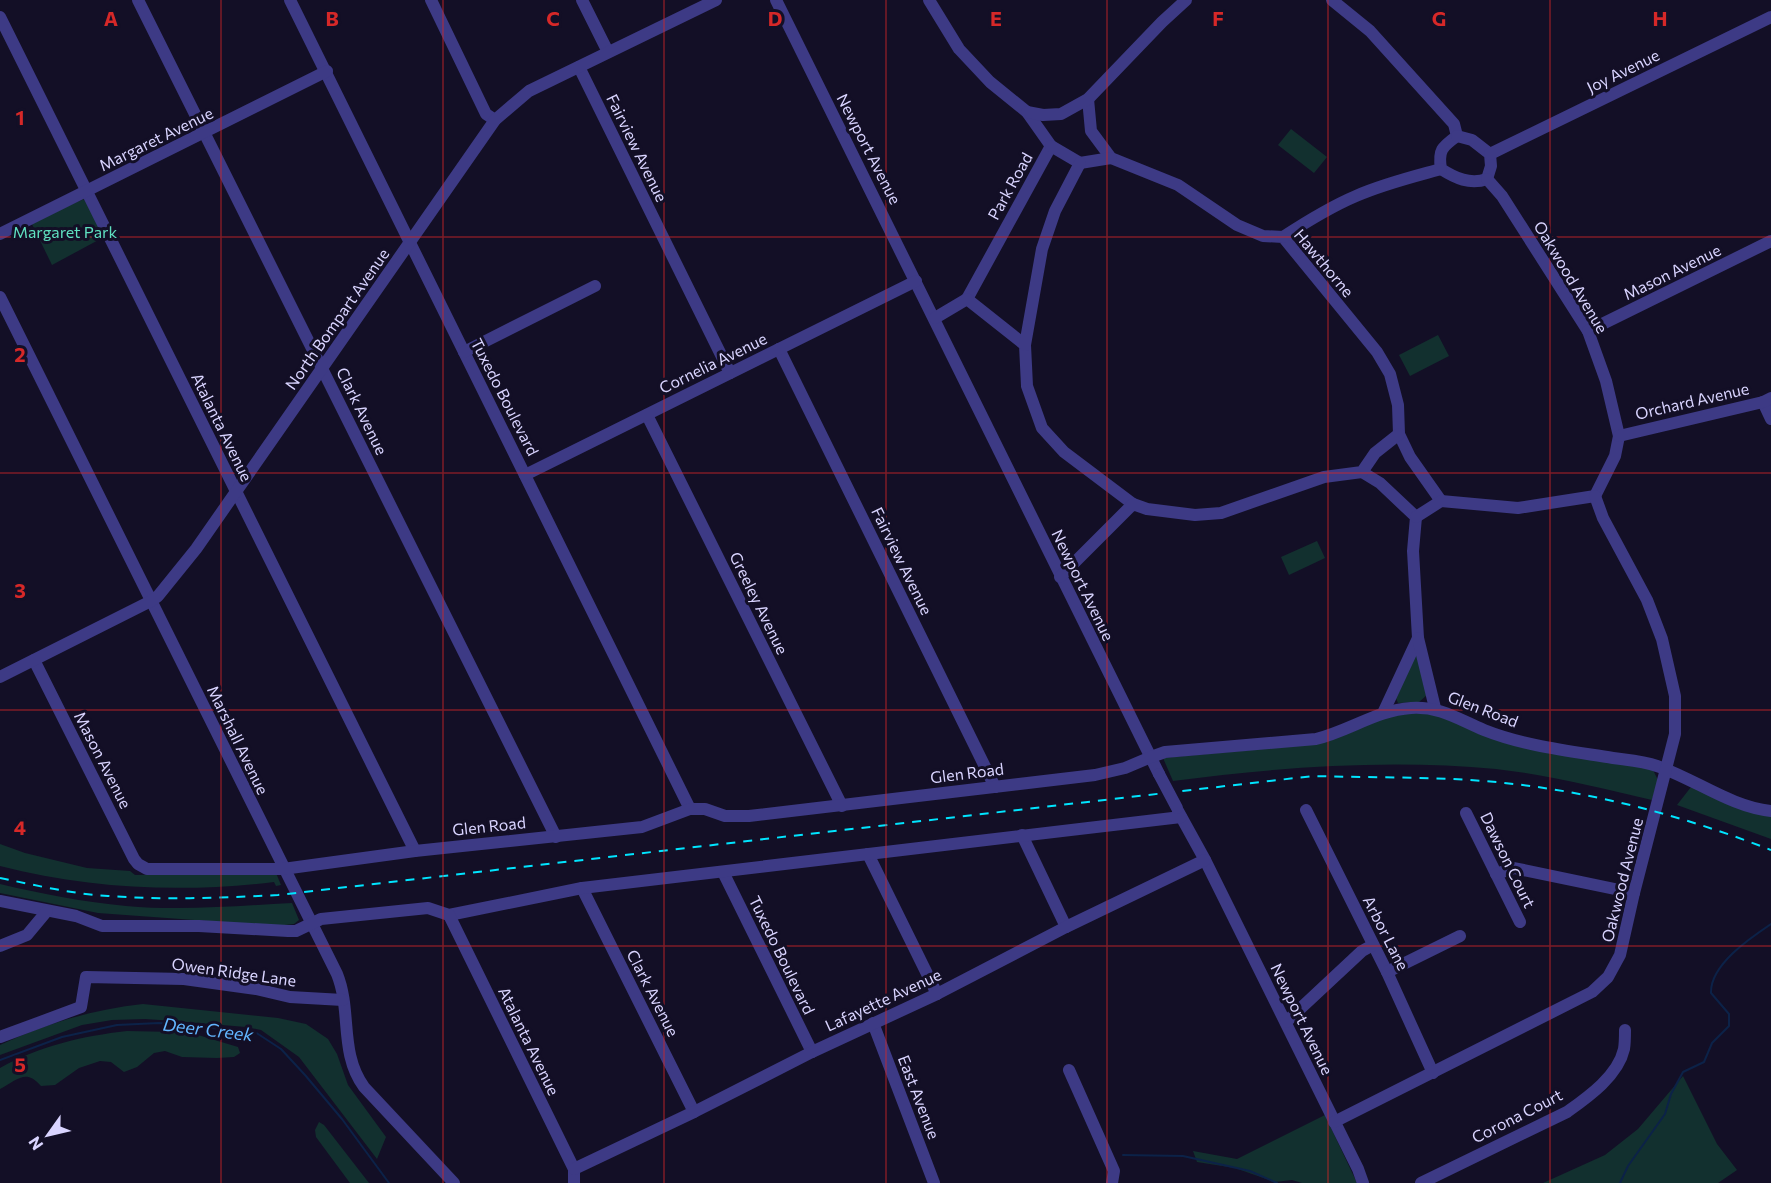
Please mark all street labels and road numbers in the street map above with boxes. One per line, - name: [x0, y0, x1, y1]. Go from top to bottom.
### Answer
- street label: Joy Avenue: [1583, 45, 1662, 96]
- street label: Newport Avenue: [833, 90, 905, 207]
- street label: Fairview Avenue: [603, 91, 672, 205]
- street label: Margaret Avenue: [96, 103, 216, 174]
- street label: Park Road: [983, 149, 1036, 223]
- street label: Oakwood Avenue: [1530, 217, 1612, 336]
- street label: Hawthorne: [1291, 225, 1358, 300]
- street label: Mason Avenue: [1620, 240, 1724, 303]
- street label: North Bompart Avenue: [281, 245, 393, 393]
- street label: Cornelia Avenue: [656, 328, 770, 397]
- street label: Tuxedo Boulevard: [468, 335, 543, 459]
- street label: Clark Avenue: [333, 364, 392, 458]
- street label: Atalanta Avenue: [188, 369, 257, 484]
- street label: Orchard Avenue: [1633, 378, 1751, 423]
- street label: Fairview Avenue: [868, 504, 937, 618]
- street label: Newport Avenue: [1048, 526, 1119, 644]
- street label: Greeley Avenue: [726, 548, 792, 657]
- street label: Marshall Avenue: [204, 682, 273, 797]
- street label: Glen Road: [1445, 686, 1521, 731]
- street label: Mason Avenue: [71, 708, 136, 811]
- street label: Glen Road: [929, 759, 1005, 786]
- street label: Dawson Court: [1477, 809, 1540, 911]
- street label: Glen Road: [451, 812, 527, 839]
- street label: Oakwood Avenue: [1597, 816, 1646, 944]
- street label: Arbor Lane: [1360, 892, 1413, 973]
- street label: Tuxedo Boulevard: [746, 893, 819, 1017]
- street label: Clark Avenue: [623, 946, 683, 1039]
- street label: Owen Ridge Lane: [171, 953, 298, 990]
- street label: Newport Avenue: [1267, 960, 1338, 1078]
- street label: Lafayette Avenue: [822, 964, 944, 1035]
- street label: Atalanta Avenue: [495, 983, 564, 1098]
- street label: East Avenue: [895, 1052, 944, 1141]
- street label: Corona Court: [1468, 1084, 1566, 1147]

